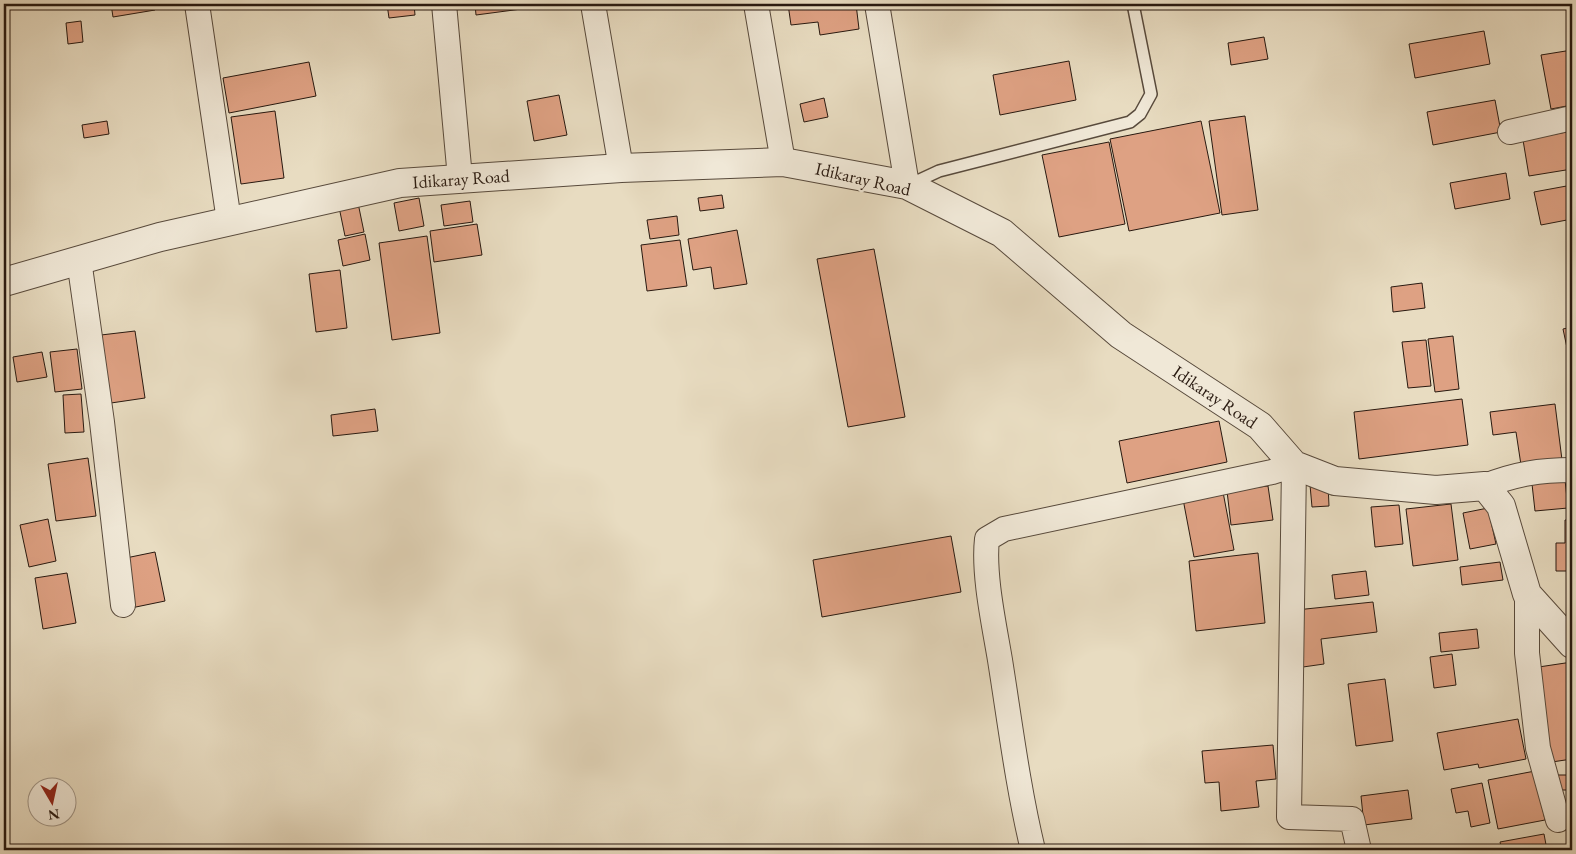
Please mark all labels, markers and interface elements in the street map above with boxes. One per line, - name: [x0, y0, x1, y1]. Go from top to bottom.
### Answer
- street label: Idikaray Road: [813, 156, 914, 201]
- street label: Idikaray Road: [412, 164, 511, 193]
- street label: Idikaray Road: [1168, 360, 1263, 434]
- north arrow: [28, 776, 78, 826]
- text: N: [46, 805, 61, 825]

